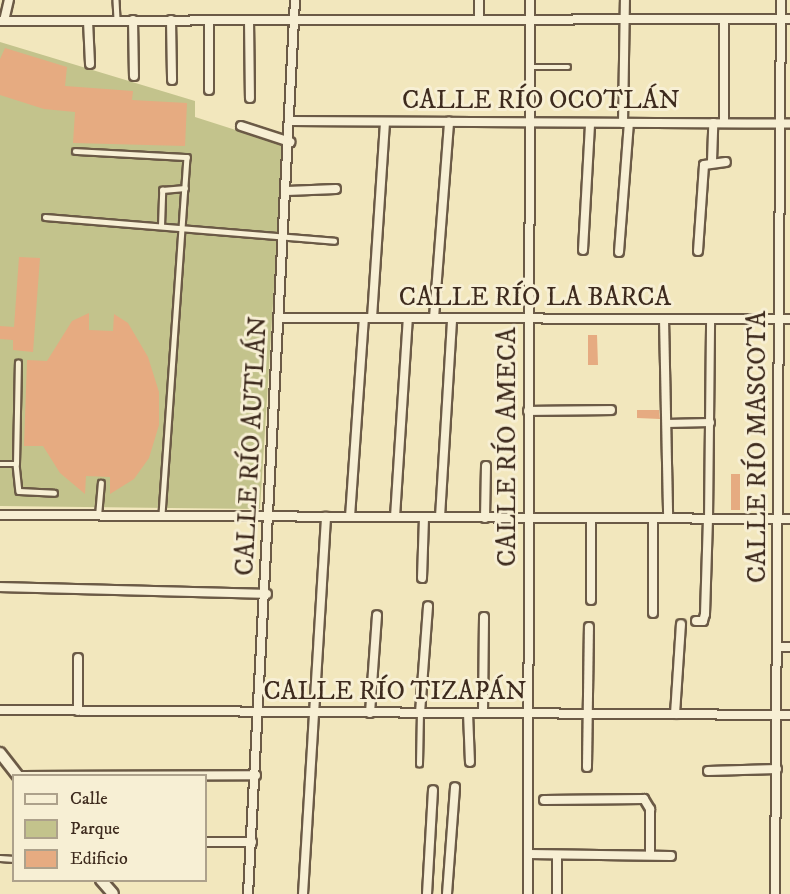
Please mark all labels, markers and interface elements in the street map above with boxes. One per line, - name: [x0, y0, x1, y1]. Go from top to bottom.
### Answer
- street label: CALLE RÍO OCOTLÁN: [402, 85, 680, 117]
- street label: CALLE RÍO LA BARCA: [399, 282, 671, 314]
- street label: CALLE RÍO MASCOTA: [742, 311, 774, 583]
- street label: CALLE RÍO AUTLÁN: [230, 315, 274, 577]
- street label: CALLE RÍO AMECA: [492, 327, 524, 567]
- street label: CALLE RÍO TIZAPÁN: [263, 676, 527, 708]
- legend: [12, 774, 207, 882]
- text: Calle: [70, 788, 108, 810]
- text: Parque: [70, 818, 120, 840]
- text: Edificio: [70, 848, 128, 870]

